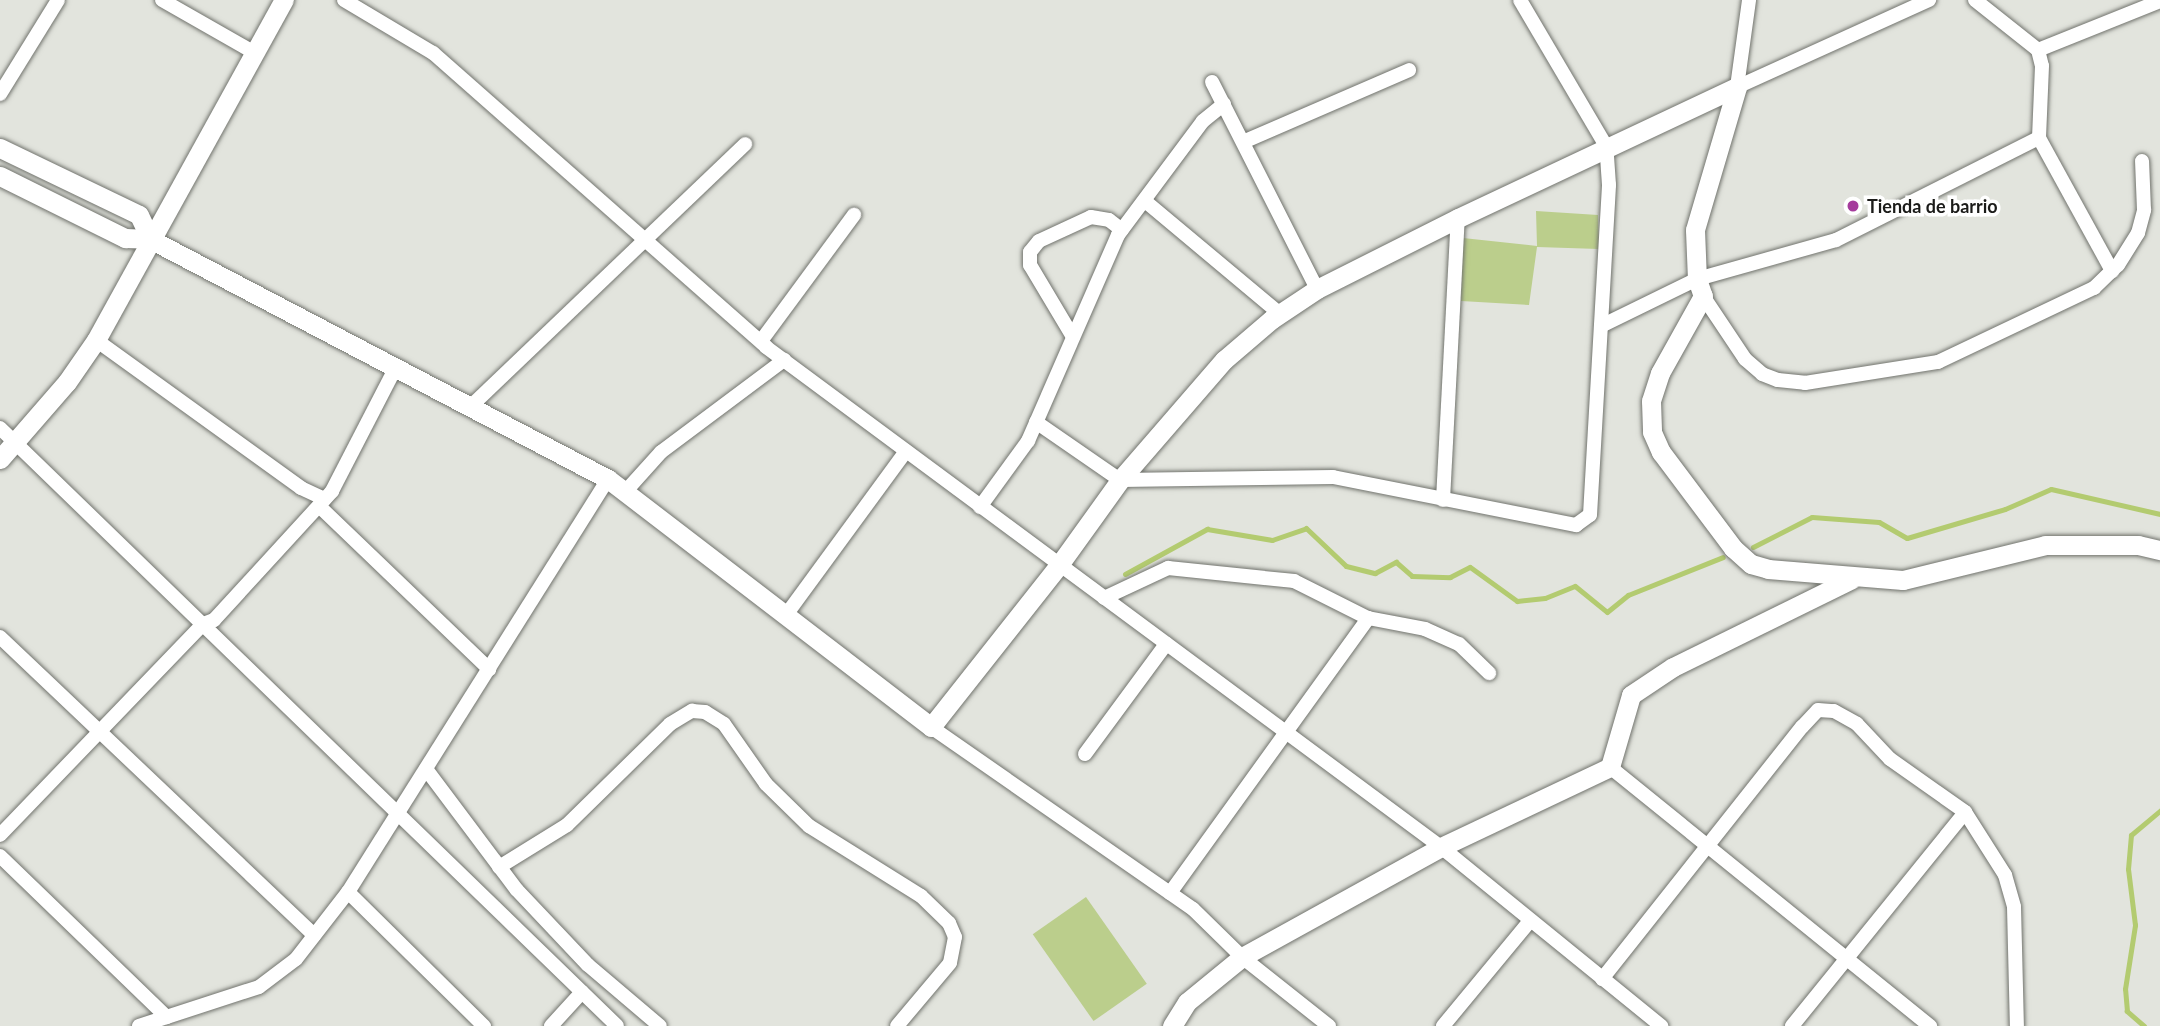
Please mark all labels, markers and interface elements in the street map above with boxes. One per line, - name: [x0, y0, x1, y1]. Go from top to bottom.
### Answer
- place label: Tienda de barrio: [1867, 195, 1998, 217]
- marker: Tienda de barrio: [1845, 198, 1861, 214]

